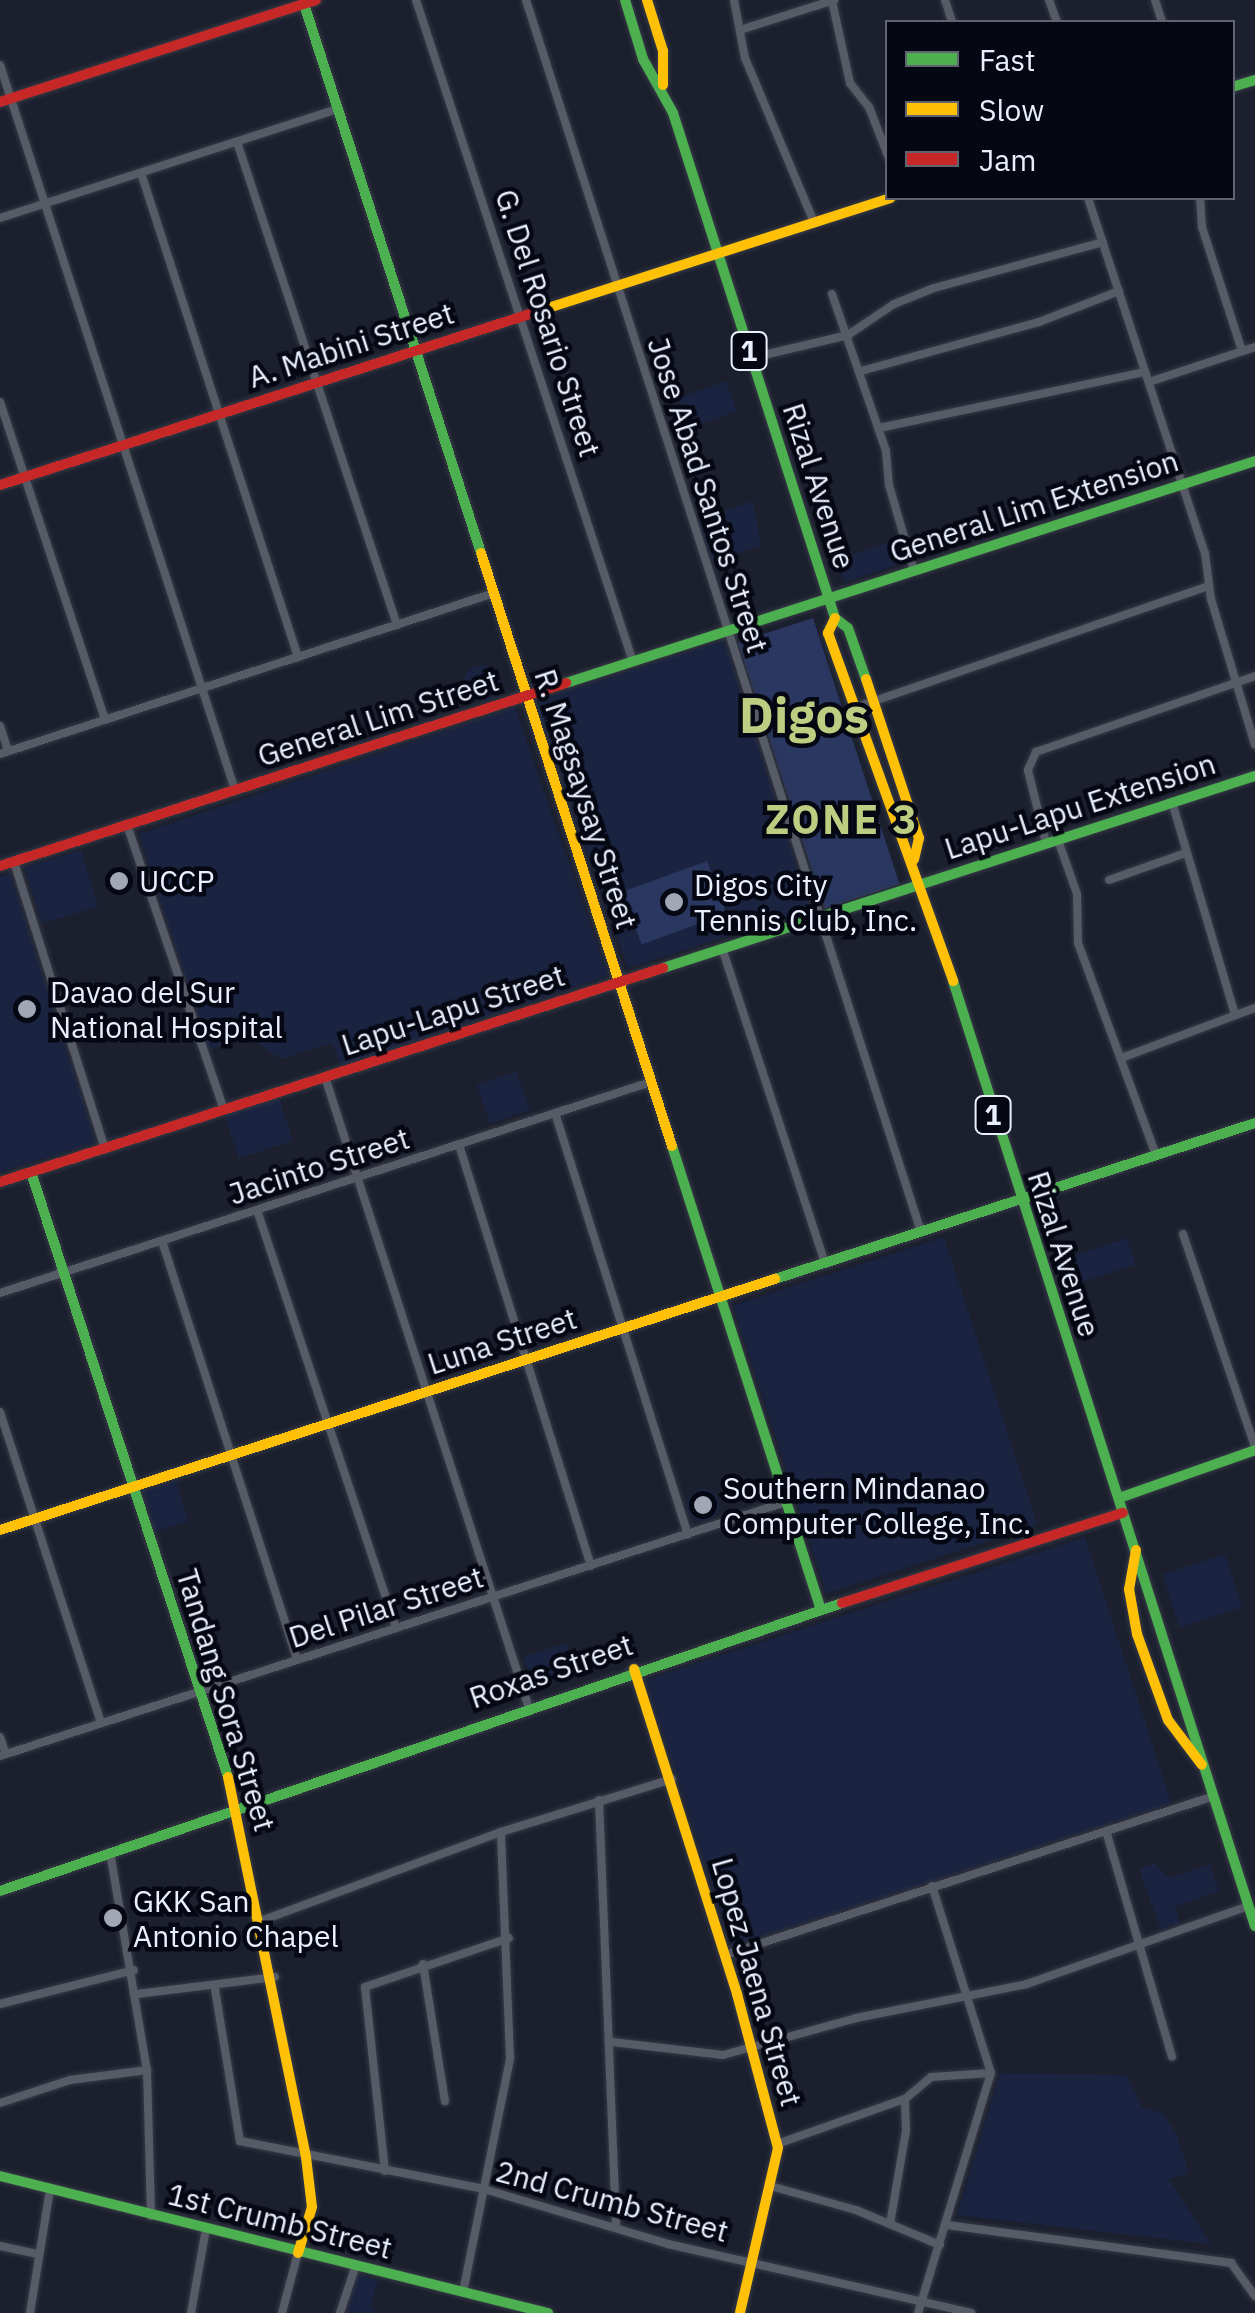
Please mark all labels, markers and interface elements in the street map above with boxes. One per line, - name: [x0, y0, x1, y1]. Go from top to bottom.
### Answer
- legend: [885, 20, 1235, 200]
- text: Fast: [979, 40, 1036, 79]
- text: Slow: [979, 90, 1044, 129]
- text: Jam: [979, 140, 1037, 179]
- street label: G. Del Rosario Street: [488, 185, 608, 461]
- street label: A. Mabini Street: [244, 295, 458, 395]
- road number: 1: [729, 328, 769, 374]
- street label: Jose Abad Santos Street: [640, 333, 776, 657]
- street label: Rizal Avenue: [775, 399, 863, 573]
- street label: General Lim Extension: [885, 442, 1183, 570]
- street label: General Lim Street: [253, 662, 503, 774]
- street label: R. Magsaysay Street: [527, 665, 645, 933]
- district label: Digos: [739, 685, 869, 745]
- street label: Lapu-Lapu Extension: [940, 745, 1220, 867]
- district label: ZONE 3: [765, 795, 919, 843]
- place label: UCCP: [139, 863, 214, 899]
- place label: Digos City Tennis Club, Inc.: [694, 867, 917, 938]
- marker: UCCP: [108, 870, 130, 892]
- marker: Digos City Tennis Club, Inc.: [663, 891, 685, 913]
- street label: Lapu-Lapu Street: [337, 957, 569, 1063]
- place label: Davao del Sur National Hospital: [50, 974, 283, 1044]
- marker: Davao del Sur National Hospital: [14, 996, 40, 1022]
- road number: 1: [973, 1092, 1013, 1138]
- street label: Jacinto Street: [224, 1120, 414, 1212]
- street label: Rizal Avenue: [1020, 1167, 1108, 1341]
- street label: Luna Street: [423, 1300, 581, 1382]
- place label: Southern Mindanao Computer College, Inc.: [723, 1470, 1031, 1540]
- marker: Southern Mindanao Computer College, Inc.: [692, 1494, 714, 1516]
- street label: Del Pilar Street: [284, 1559, 488, 1655]
- street label: Tandang Sora Street: [169, 1565, 283, 1835]
- street label: Roxas Street: [465, 1626, 637, 1716]
- street label: Lopez Jaena Street: [704, 1854, 810, 2110]
- place label: GKK San Antonio Chapel: [133, 1883, 339, 1954]
- marker: GKK San Antonio Chapel: [102, 1907, 124, 1929]
- street label: 2nd Crumb Street: [492, 2153, 732, 2249]
- street label: 1st Crumb Street: [164, 2176, 396, 2266]

